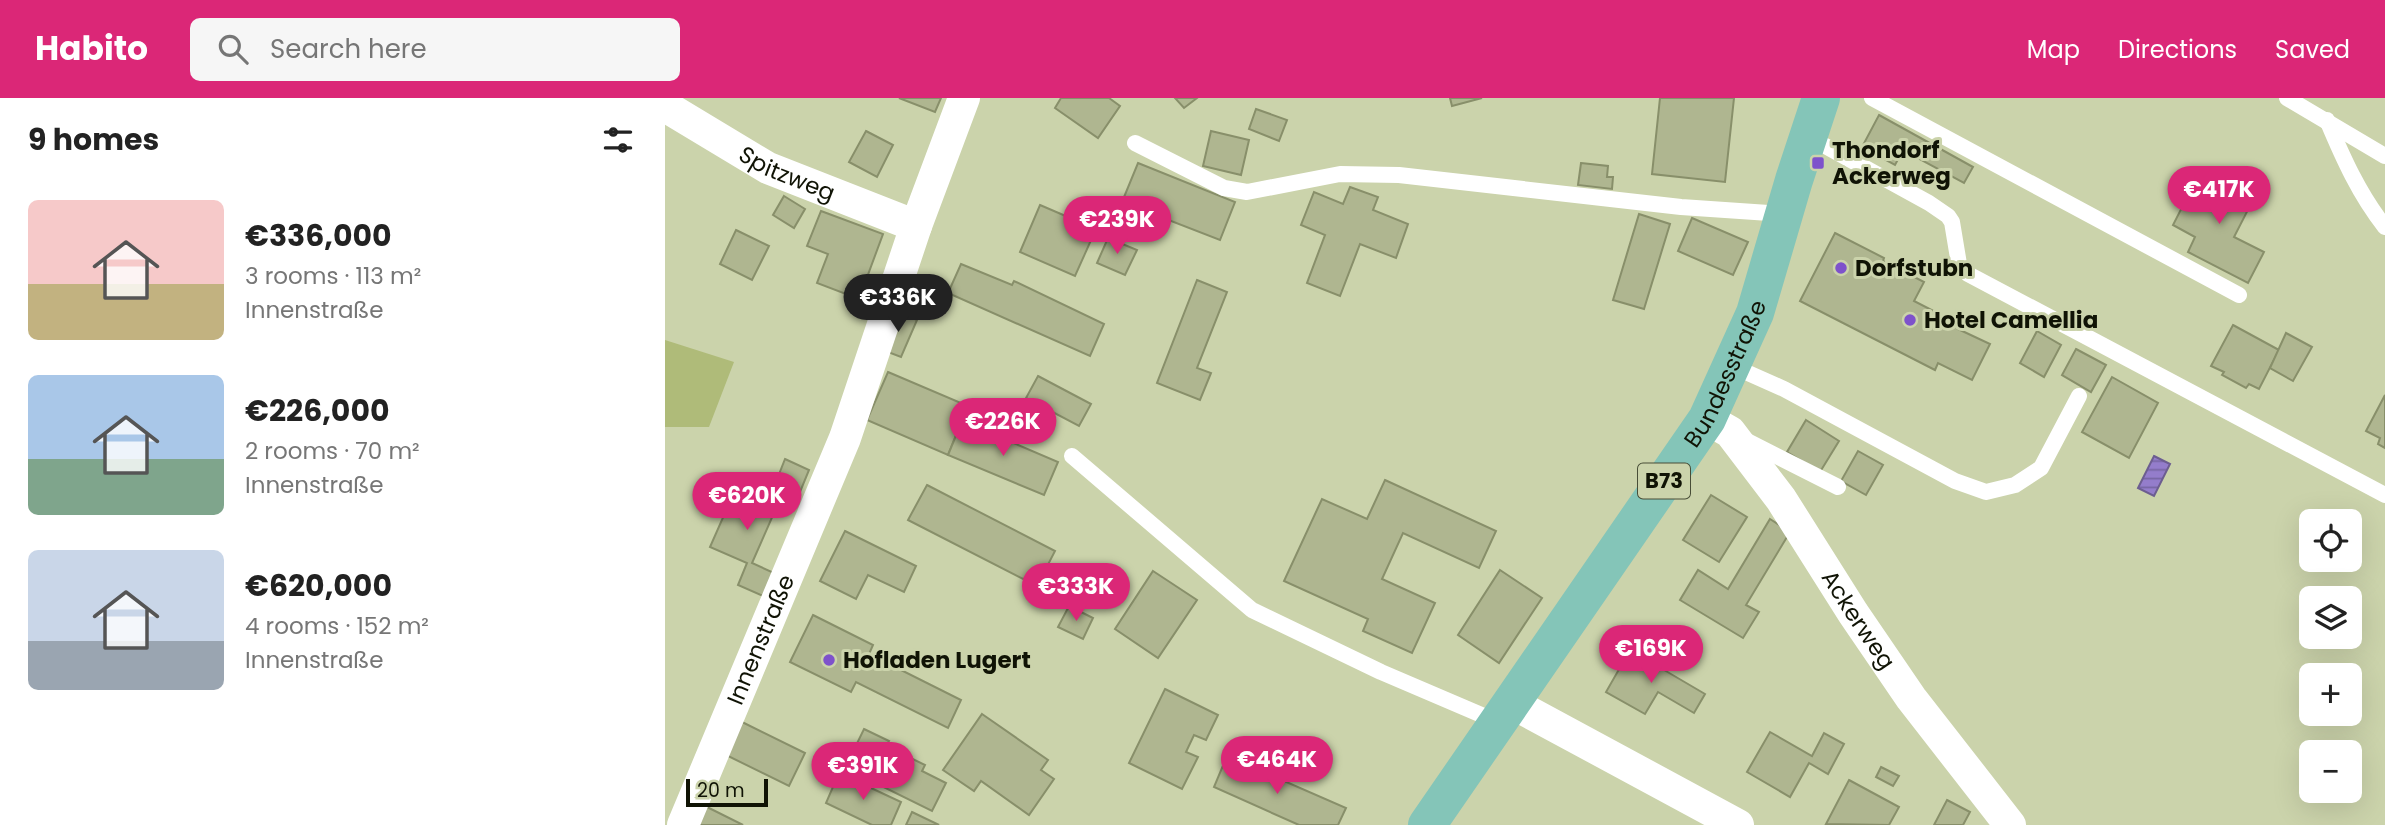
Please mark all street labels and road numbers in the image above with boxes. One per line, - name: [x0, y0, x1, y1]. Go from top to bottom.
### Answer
- street label: Spitzweg: [733, 138, 840, 209]
- street label: Bundesstraße: [1676, 297, 1774, 454]
- road number: B73: [1638, 464, 1690, 498]
- street label: Ackerweg: [1814, 564, 1903, 676]
- street label: Innenstraße: [719, 569, 802, 710]

